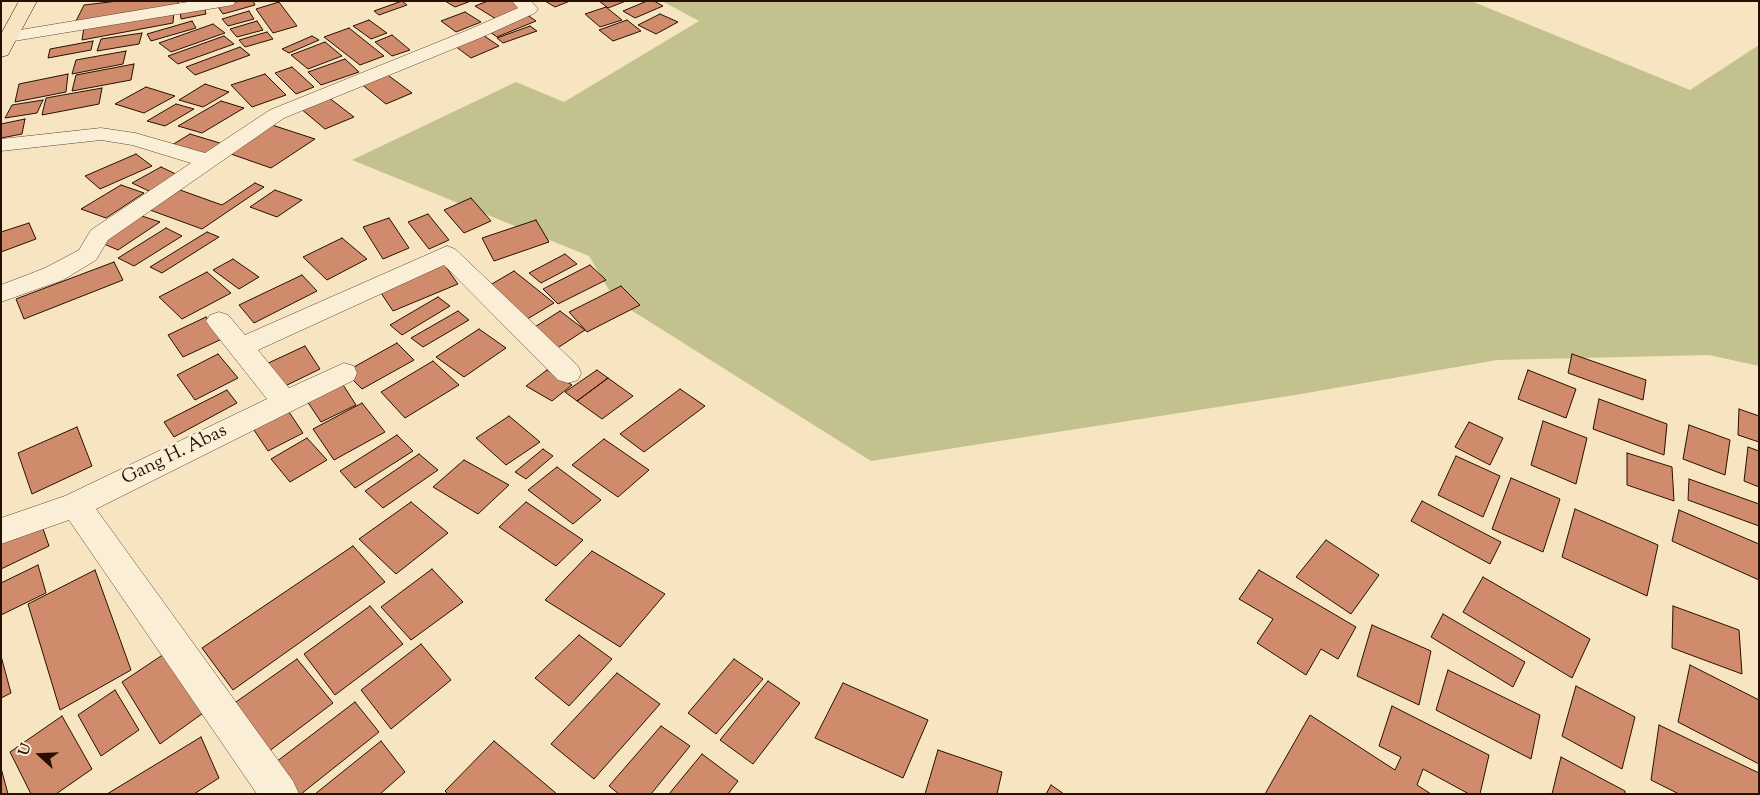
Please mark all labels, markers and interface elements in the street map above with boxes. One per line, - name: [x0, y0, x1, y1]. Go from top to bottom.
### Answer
- street label: Gang H. Abas: [119, 421, 231, 491]
- north arrow: [15, 730, 65, 780]
- text: U: [15, 741, 37, 759]

